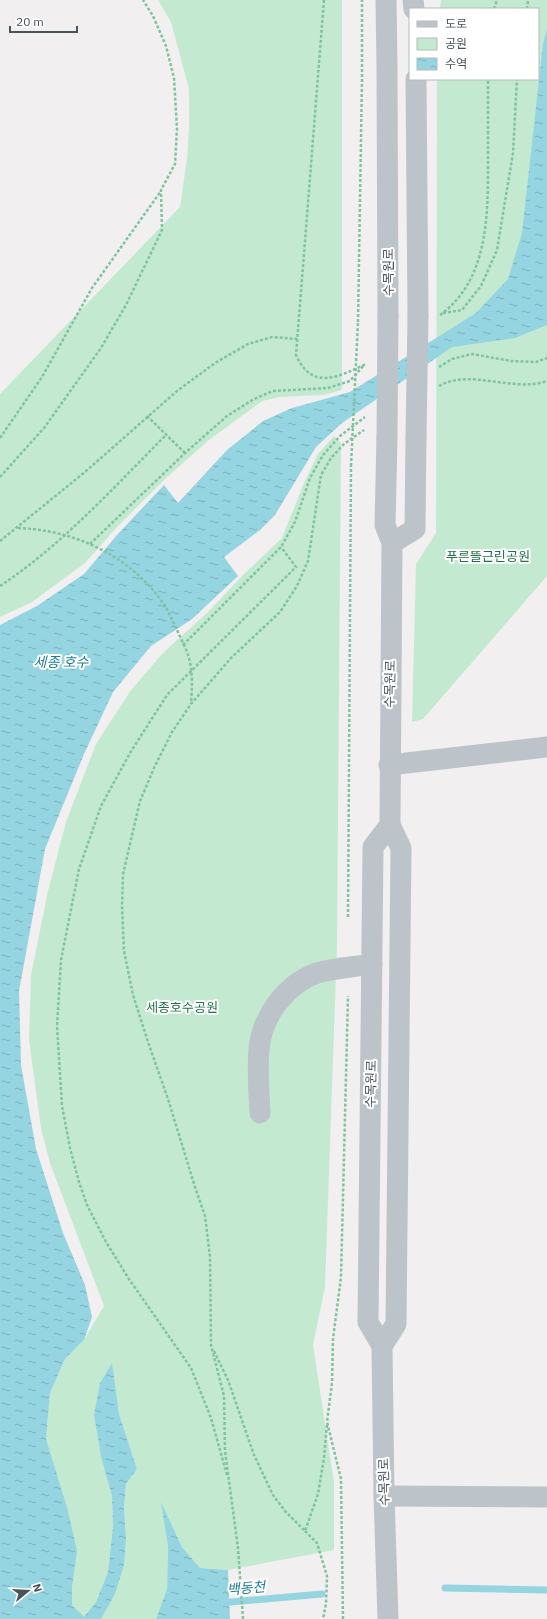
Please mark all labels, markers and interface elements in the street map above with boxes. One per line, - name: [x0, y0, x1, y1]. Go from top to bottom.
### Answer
- scale bar: [10, 8, 77, 34]
- legend: [409, 8, 539, 80]
- text: 20 m: [16, 14, 44, 29]
- text: 도로: [445, 16, 467, 31]
- text: 공원: [445, 36, 467, 51]
- text: 수역: [445, 56, 467, 71]
- street label: 수목원로: [380, 248, 397, 296]
- park label: 푸른뜰근린공원: [446, 548, 530, 565]
- water label: 세종 호수: [34, 653, 90, 671]
- street label: 수목원로: [381, 660, 399, 708]
- park label: 세종호수공원: [146, 999, 218, 1016]
- street label: 수목원로: [362, 1060, 380, 1108]
- street label: 수목원로: [375, 1458, 393, 1506]
- north arrow: [8, 1571, 48, 1611]
- water label: 백동천: [226, 1577, 267, 1599]
- text: N: [30, 1582, 45, 1594]

